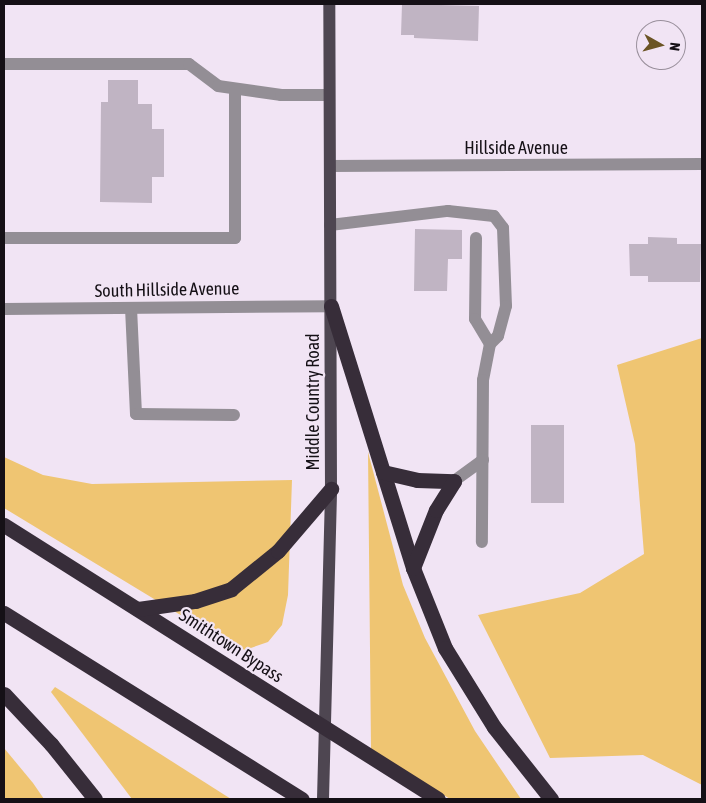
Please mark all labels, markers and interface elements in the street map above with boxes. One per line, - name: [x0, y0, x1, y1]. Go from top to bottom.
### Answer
- north arrow: [636, 20, 686, 70]
- text: N: [666, 42, 683, 52]
- street label: Hillside Avenue: [464, 137, 568, 159]
- street label: South Hillside Avenue: [94, 278, 240, 302]
- street label: Middle Country Road: [302, 333, 324, 471]
- street label: Smithtown Bypass: [175, 604, 287, 688]

